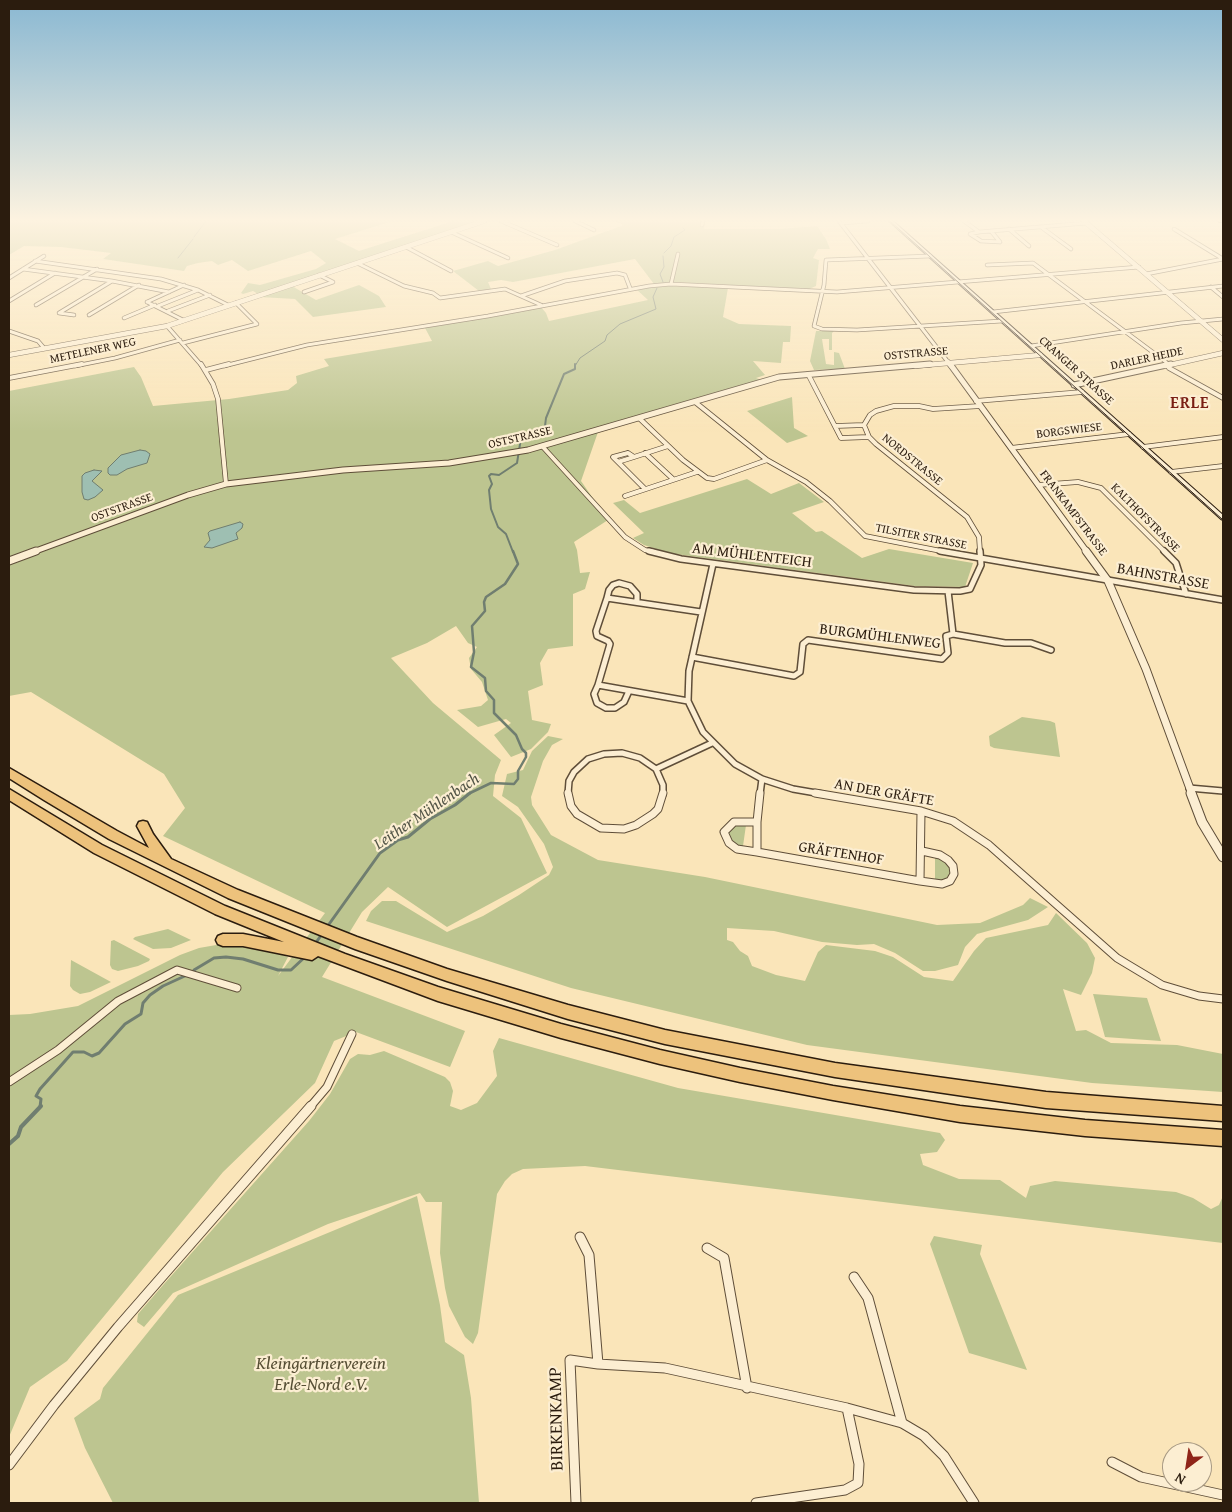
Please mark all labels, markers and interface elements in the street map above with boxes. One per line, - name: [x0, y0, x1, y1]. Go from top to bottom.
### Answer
- street label: CRANGER STRASSE: [1036, 334, 1116, 408]
- street label: METELENER WEG: [49, 335, 137, 367]
- street label: OSTSTRASSE: [883, 344, 949, 364]
- street label: DARLER HEIDE: [1109, 344, 1185, 374]
- district label: ERLE: [1170, 394, 1210, 414]
- street label: BORGSWIESE: [1035, 420, 1103, 442]
- street label: OSTSTRASSE: [487, 424, 553, 452]
- street label: NORDSTRASSE: [879, 431, 945, 489]
- street label: FRANKAMPSTRASSE: [1036, 467, 1110, 559]
- street label: KALTHOFSTRASSE: [1107, 480, 1183, 556]
- street label: OSTSTRASSE: [89, 490, 155, 526]
- street label: TILSITER STRASSE: [874, 521, 968, 553]
- street label: AM MÜHLENTEICH: [691, 540, 813, 572]
- street label: BAHNSTRASSE: [1116, 560, 1210, 594]
- street label: BURGMÜHLENWEG: [818, 621, 942, 653]
- water label: Leither Mühlenbach: [371, 770, 483, 854]
- street label: AN DER GRÄFTE: [833, 775, 935, 811]
- street label: GRÄFTENHOF: [797, 838, 885, 870]
- park label: Kleingärtnerverein Erle-Nord e.V.: [256, 1353, 386, 1396]
- street label: BIRKENKAMP: [545, 1367, 569, 1471]
- north arrow: [1162, 1442, 1212, 1492]
- text: N: [1171, 1468, 1189, 1490]

